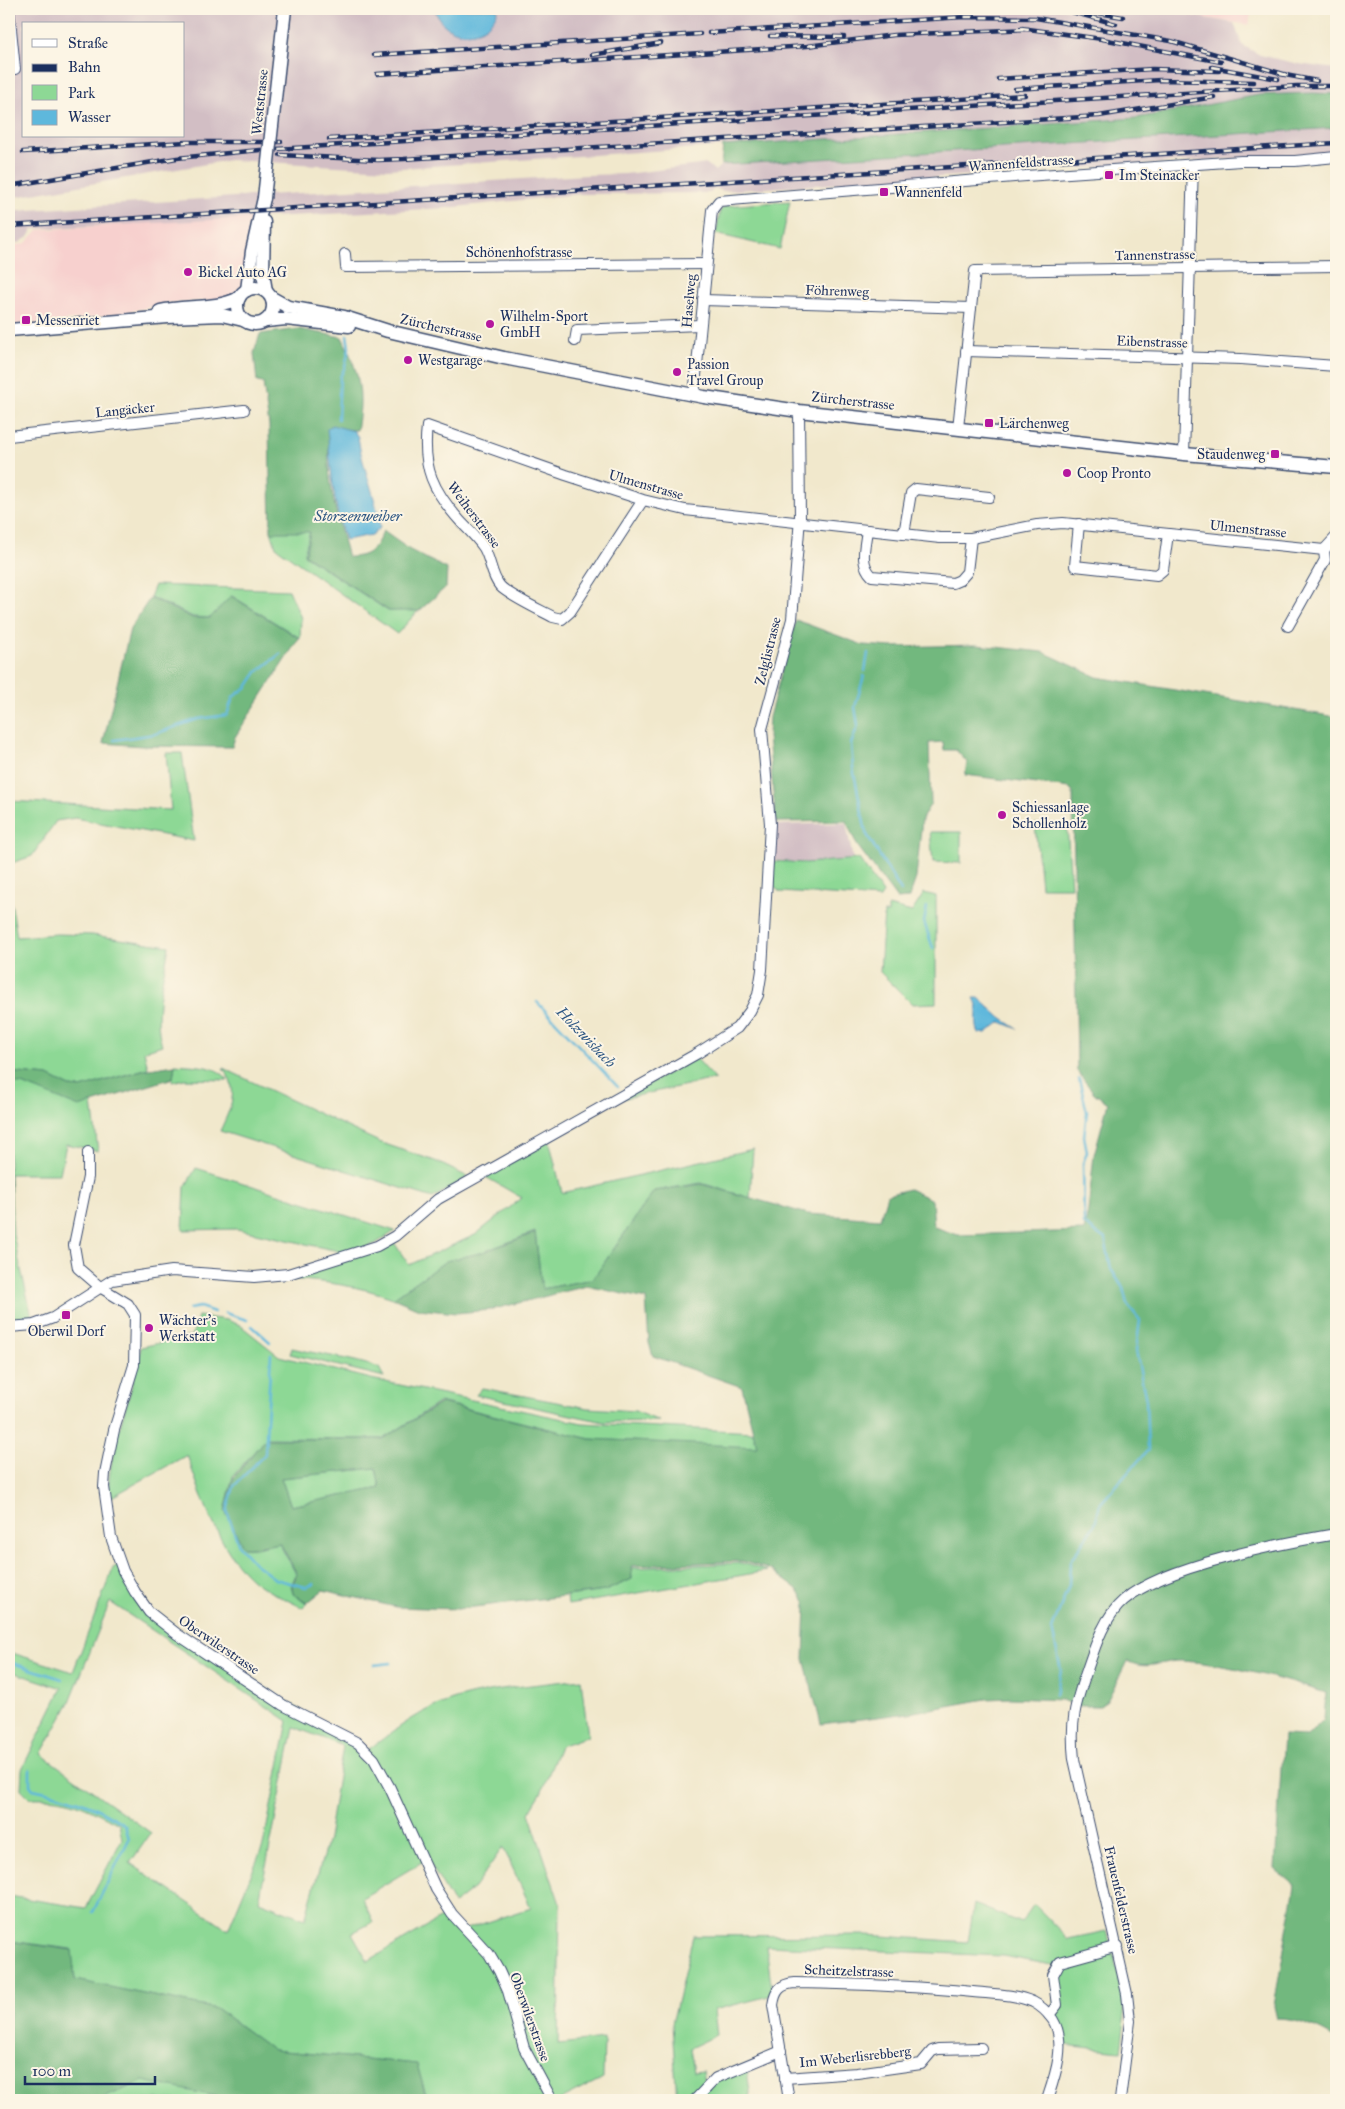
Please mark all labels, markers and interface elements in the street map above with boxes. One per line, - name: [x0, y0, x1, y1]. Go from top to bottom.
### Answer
- legend: [22, 22, 185, 138]
- text: Straße: [68, 34, 108, 52]
- text: Bahn: [68, 58, 101, 76]
- street label: Weststrasse: [248, 68, 272, 136]
- text: Park: [68, 84, 95, 102]
- text: Wasser: [68, 108, 111, 126]
- street label: Wannenfeldstrasse: [968, 151, 1074, 175]
- place label: Im Steinacker: [1119, 167, 1200, 184]
- marker: Im Steinacker: [1103, 169, 1115, 181]
- place label: Wannenfeld: [894, 184, 962, 201]
- marker: Wannenfeld: [878, 186, 890, 198]
- street label: Schönenhofstrasse: [466, 244, 572, 261]
- street label: Tannenstrasse: [1115, 246, 1196, 264]
- place label: Bickel Auto AG: [198, 264, 287, 281]
- marker: Bickel Auto AG: [182, 266, 194, 278]
- street label: Haselweg: [678, 273, 700, 329]
- street label: Föhrenweg: [805, 281, 870, 301]
- place label: Wilhelm-Sport GmbH: [500, 308, 588, 341]
- street label: Zürcherstrasse: [398, 310, 484, 346]
- place label: Messenriet: [36, 312, 100, 329]
- marker: Messenriet: [20, 314, 32, 326]
- marker: Wilhelm-Sport GmbH: [484, 318, 496, 330]
- street label: Eibenstrasse: [1116, 332, 1188, 352]
- place label: Westgarage: [418, 352, 483, 369]
- marker: Westgarage: [402, 354, 414, 366]
- place label: Passion Travel Group: [687, 356, 764, 389]
- marker: Passion Travel Group: [671, 366, 683, 378]
- street label: Zürcherstrasse: [811, 388, 896, 414]
- street label: Langäcker: [94, 398, 156, 422]
- place label: Lärchenweg: [999, 415, 1069, 432]
- marker: Lärchenweg: [983, 417, 995, 429]
- place label: Staudenweg: [1197, 446, 1265, 463]
- marker: Staudenweg: [1269, 448, 1281, 460]
- place label: Coop Pronto: [1077, 465, 1151, 482]
- street label: Ulmenstrasse: [607, 466, 686, 504]
- marker: Coop Pronto: [1061, 467, 1073, 479]
- street label: Weiherstrasse: [444, 479, 505, 552]
- water label: Storzenweiher: [313, 507, 403, 525]
- street label: Ulmenstrasse: [1209, 517, 1287, 542]
- street label: Zelglistrasse: [751, 615, 785, 687]
- place label: Schiessanlage Schollenholz: [1012, 799, 1089, 832]
- marker: Schiessanlage Schollenholz: [996, 809, 1008, 821]
- water label: Holzwisbach: [552, 1002, 620, 1072]
- marker: Oberwil Dorf: [60, 1309, 72, 1321]
- place label: Wächter's Werkstatt: [159, 1312, 216, 1345]
- marker: Wächter's Werkstatt: [143, 1322, 155, 1334]
- place label: Oberwil Dorf: [28, 1323, 107, 1340]
- street label: Oberwilerstrasse: [175, 1612, 263, 1678]
- street label: Frauenfelderstrasse: [1100, 1844, 1142, 1956]
- street label: Scheitzelstrasse: [804, 1961, 894, 1981]
- street label: Oberwilerstrasse: [506, 1970, 554, 2064]
- street label: Im Weberlisrebberg: [798, 2043, 912, 2071]
- scale bar: [25, 2054, 155, 2086]
- text: 100 m: [32, 2062, 72, 2080]

